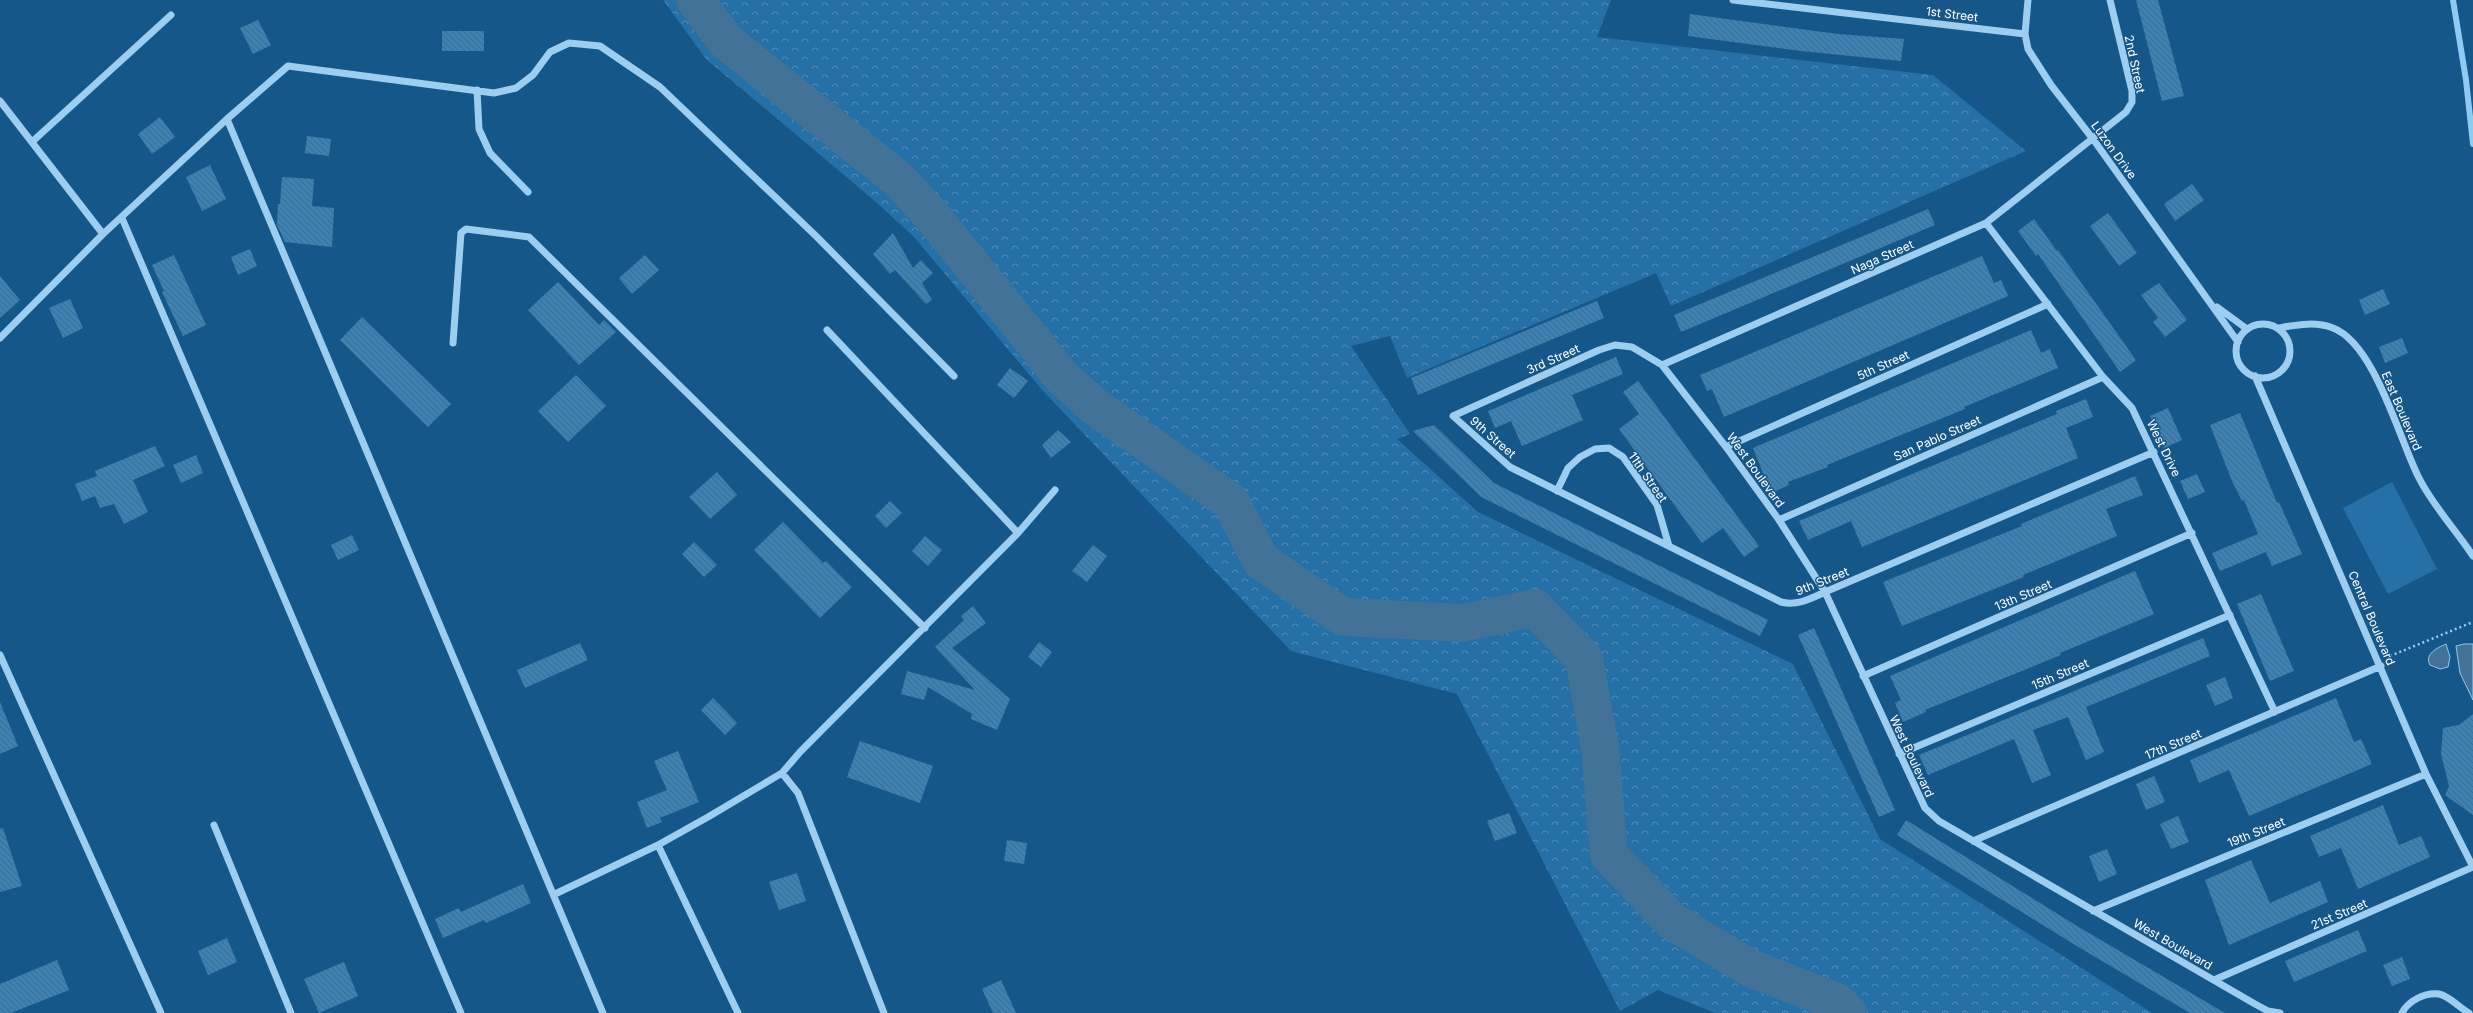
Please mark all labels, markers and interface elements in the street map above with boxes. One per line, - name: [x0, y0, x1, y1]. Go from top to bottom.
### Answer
- street label: 1st Street: [1925, 3, 1979, 25]
- street label: 2nd Street: [2122, 34, 2148, 94]
- street label: Luzon Drive: [2088, 118, 2140, 182]
- street label: Naga Street: [1848, 236, 1916, 278]
- street label: 3rd Street: [1524, 341, 1582, 377]
- street label: 5th Street: [1855, 347, 1911, 383]
- street label: East Boulevard: [2379, 369, 2425, 453]
- street label: San Pablo Street: [1891, 412, 1983, 464]
- street label: 9th Street: [1467, 413, 1519, 461]
- street label: West Drive: [2144, 417, 2184, 479]
- street label: West Boulevard: [1724, 430, 1788, 510]
- street label: 11th Street: [1625, 449, 1671, 505]
- street label: 9th Street: [1793, 564, 1851, 598]
- street label: Central Boulevard: [2345, 568, 2399, 668]
- street label: 13th Street: [1992, 576, 2054, 614]
- street label: 15th Street: [2029, 655, 2091, 693]
- street label: West Boulevard: [1886, 713, 1938, 799]
- street label: 17th Street: [2142, 725, 2204, 763]
- street label: 19th Street: [2225, 814, 2287, 850]
- street label: 21st Street: [2309, 895, 2369, 933]
- street label: West Boulevard: [2131, 915, 2215, 973]

